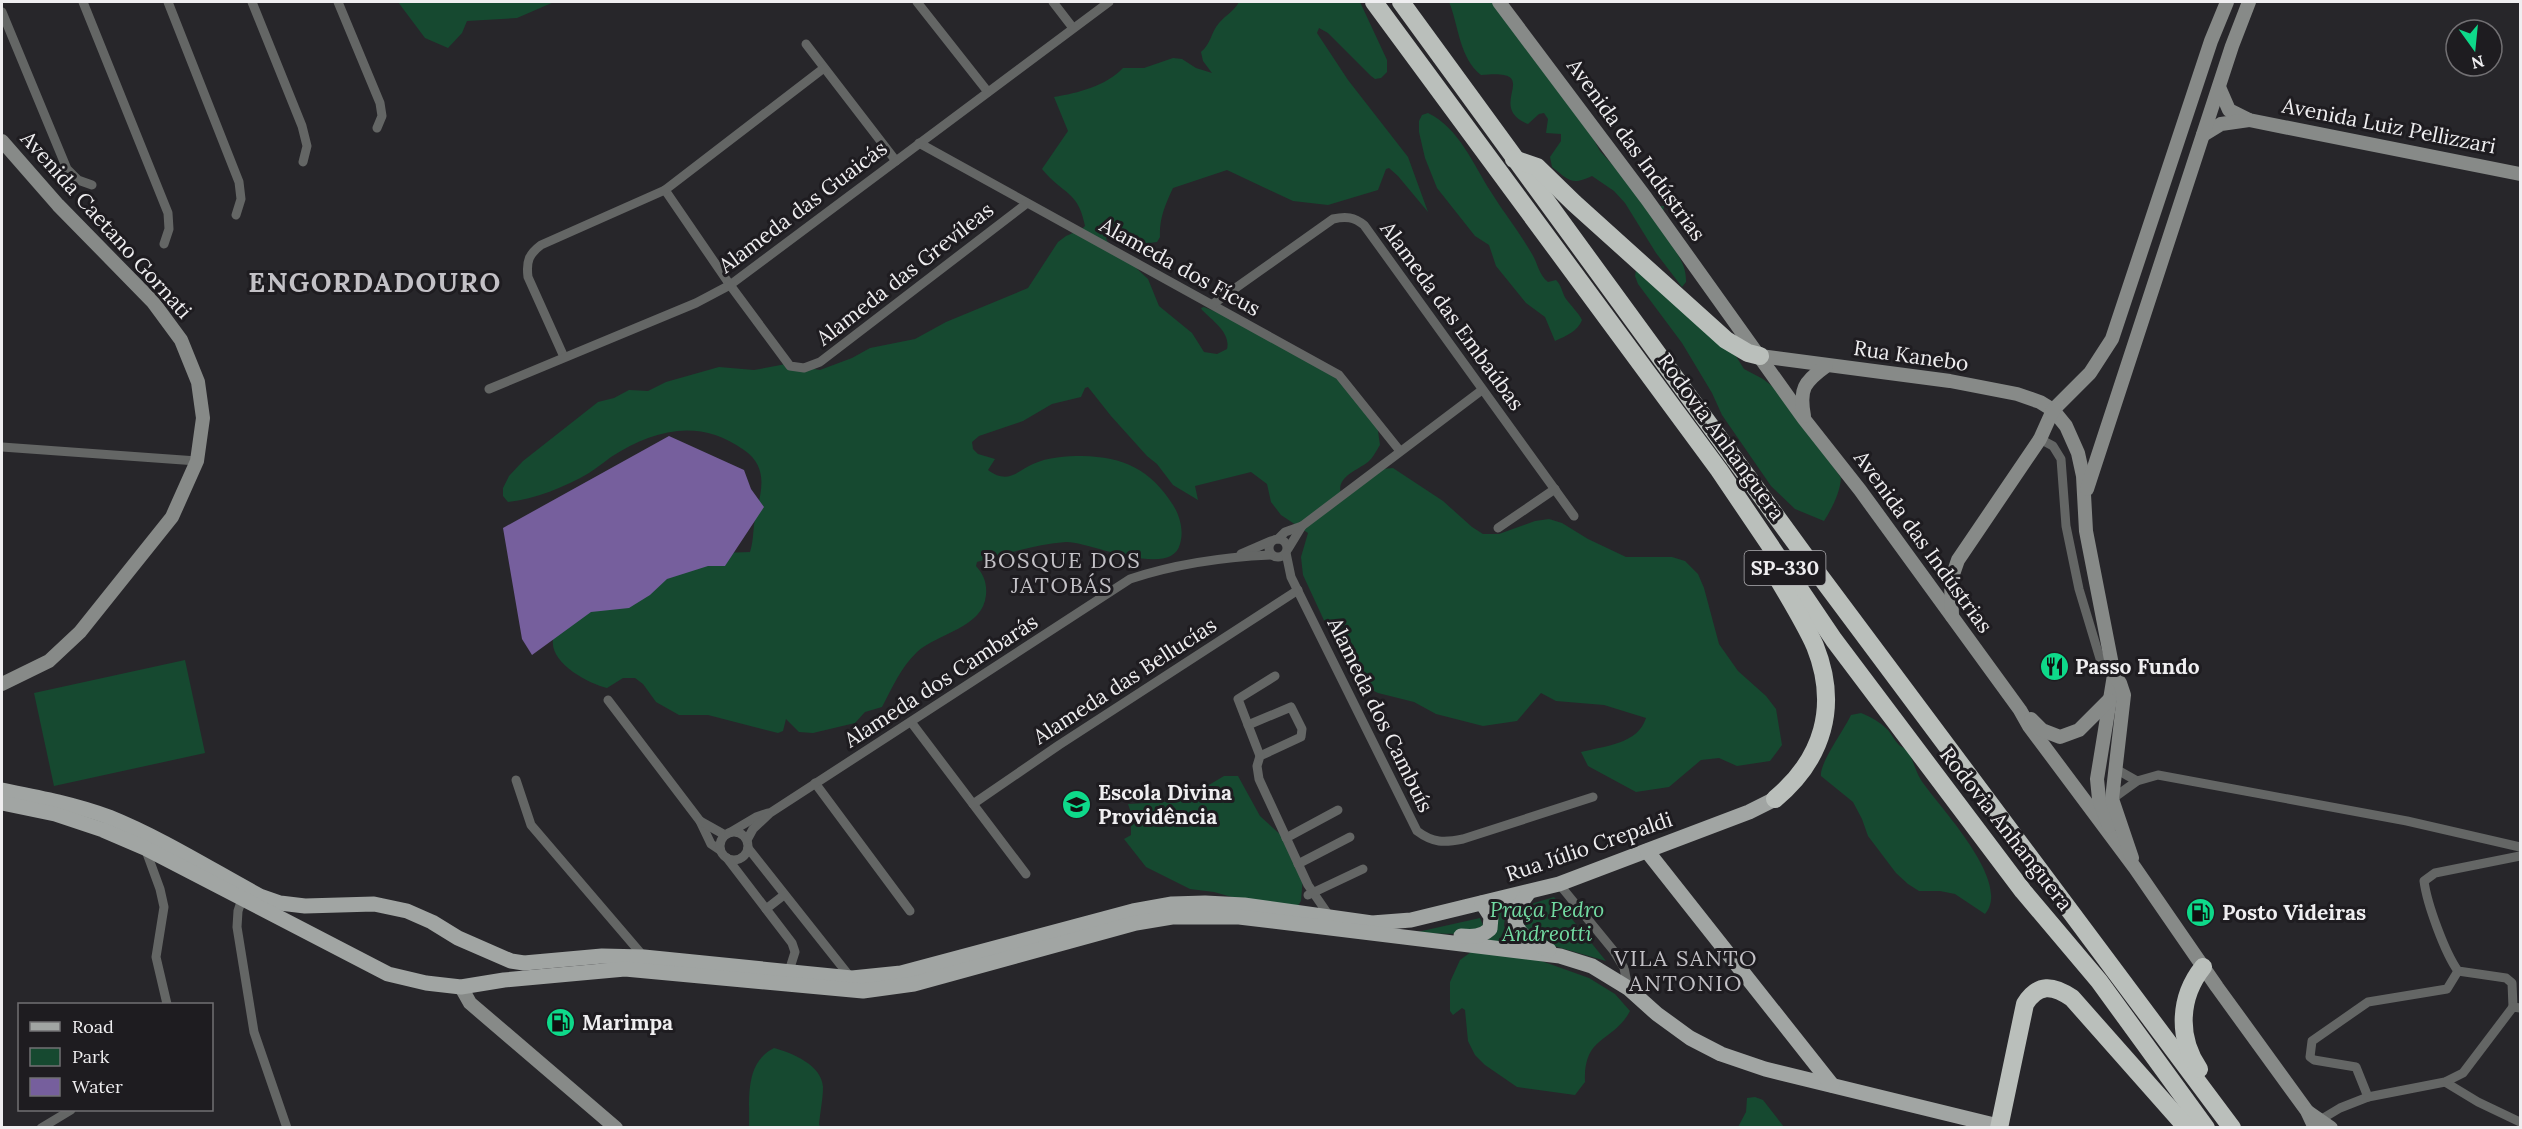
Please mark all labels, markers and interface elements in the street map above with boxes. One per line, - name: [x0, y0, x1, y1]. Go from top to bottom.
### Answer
- north arrow: [2444, 18, 2504, 78]
- text: N: [2469, 51, 2486, 74]
- street label: Avenida das Indústrias: [1561, 52, 1712, 246]
- street label: Avenida Luiz Pellizzari: [2279, 91, 2498, 160]
- street label: Avenida Caetano Gornati: [14, 124, 198, 324]
- street label: Alameda das Guaicás: [712, 134, 892, 279]
- street label: Alameda das Grevíleas: [810, 196, 999, 352]
- street label: Alameda dos Fícus: [1094, 211, 1265, 322]
- street label: Alameda das Embaúbas: [1374, 215, 1530, 416]
- district label: ENGORDADOURO: [248, 265, 502, 299]
- street label: Rua Kanebo: [1852, 334, 1970, 377]
- street label: Rodovia Anhanguera: [1652, 348, 1791, 526]
- street label: Avenida das Indústrias: [1848, 444, 1999, 638]
- district label: BOSQUE DOS JATOBÁS: [983, 546, 1141, 599]
- road number: SP-330: [1744, 551, 1826, 585]
- street label: Alameda dos Cambarás: [838, 608, 1043, 754]
- street label: Alameda das Bellucías: [1027, 611, 1222, 751]
- street label: Alameda dos Cambuís: [1321, 612, 1439, 817]
- restaurant icon: Passo Fundo: [2038, 651, 2070, 683]
- place label: Passo Fundo: [2075, 653, 2200, 680]
- street label: Rodovia Anhanguera: [1934, 741, 2079, 916]
- place label: Escola Divina Providência: [1098, 779, 1232, 830]
- school or university icon: Escola Divina Providência: [1061, 789, 1093, 821]
- street label: Rua Júlio Crepaldi: [1502, 805, 1676, 888]
- park label: Praça Pedro Andreotti: [1490, 896, 1604, 947]
- fuel station icon: Posto Videiras: [2185, 897, 2217, 929]
- place label: Posto Videiras: [2222, 899, 2366, 926]
- district label: VILA SANTO ANTONIO: [1613, 944, 1758, 997]
- legend: [18, 1003, 213, 1111]
- fuel station icon: Marimpa: [545, 1007, 577, 1039]
- place label: Marimpa: [582, 1009, 673, 1036]
- text: Road: [72, 1015, 114, 1038]
- text: Park: [72, 1045, 110, 1068]
- text: Water: [72, 1075, 123, 1098]

